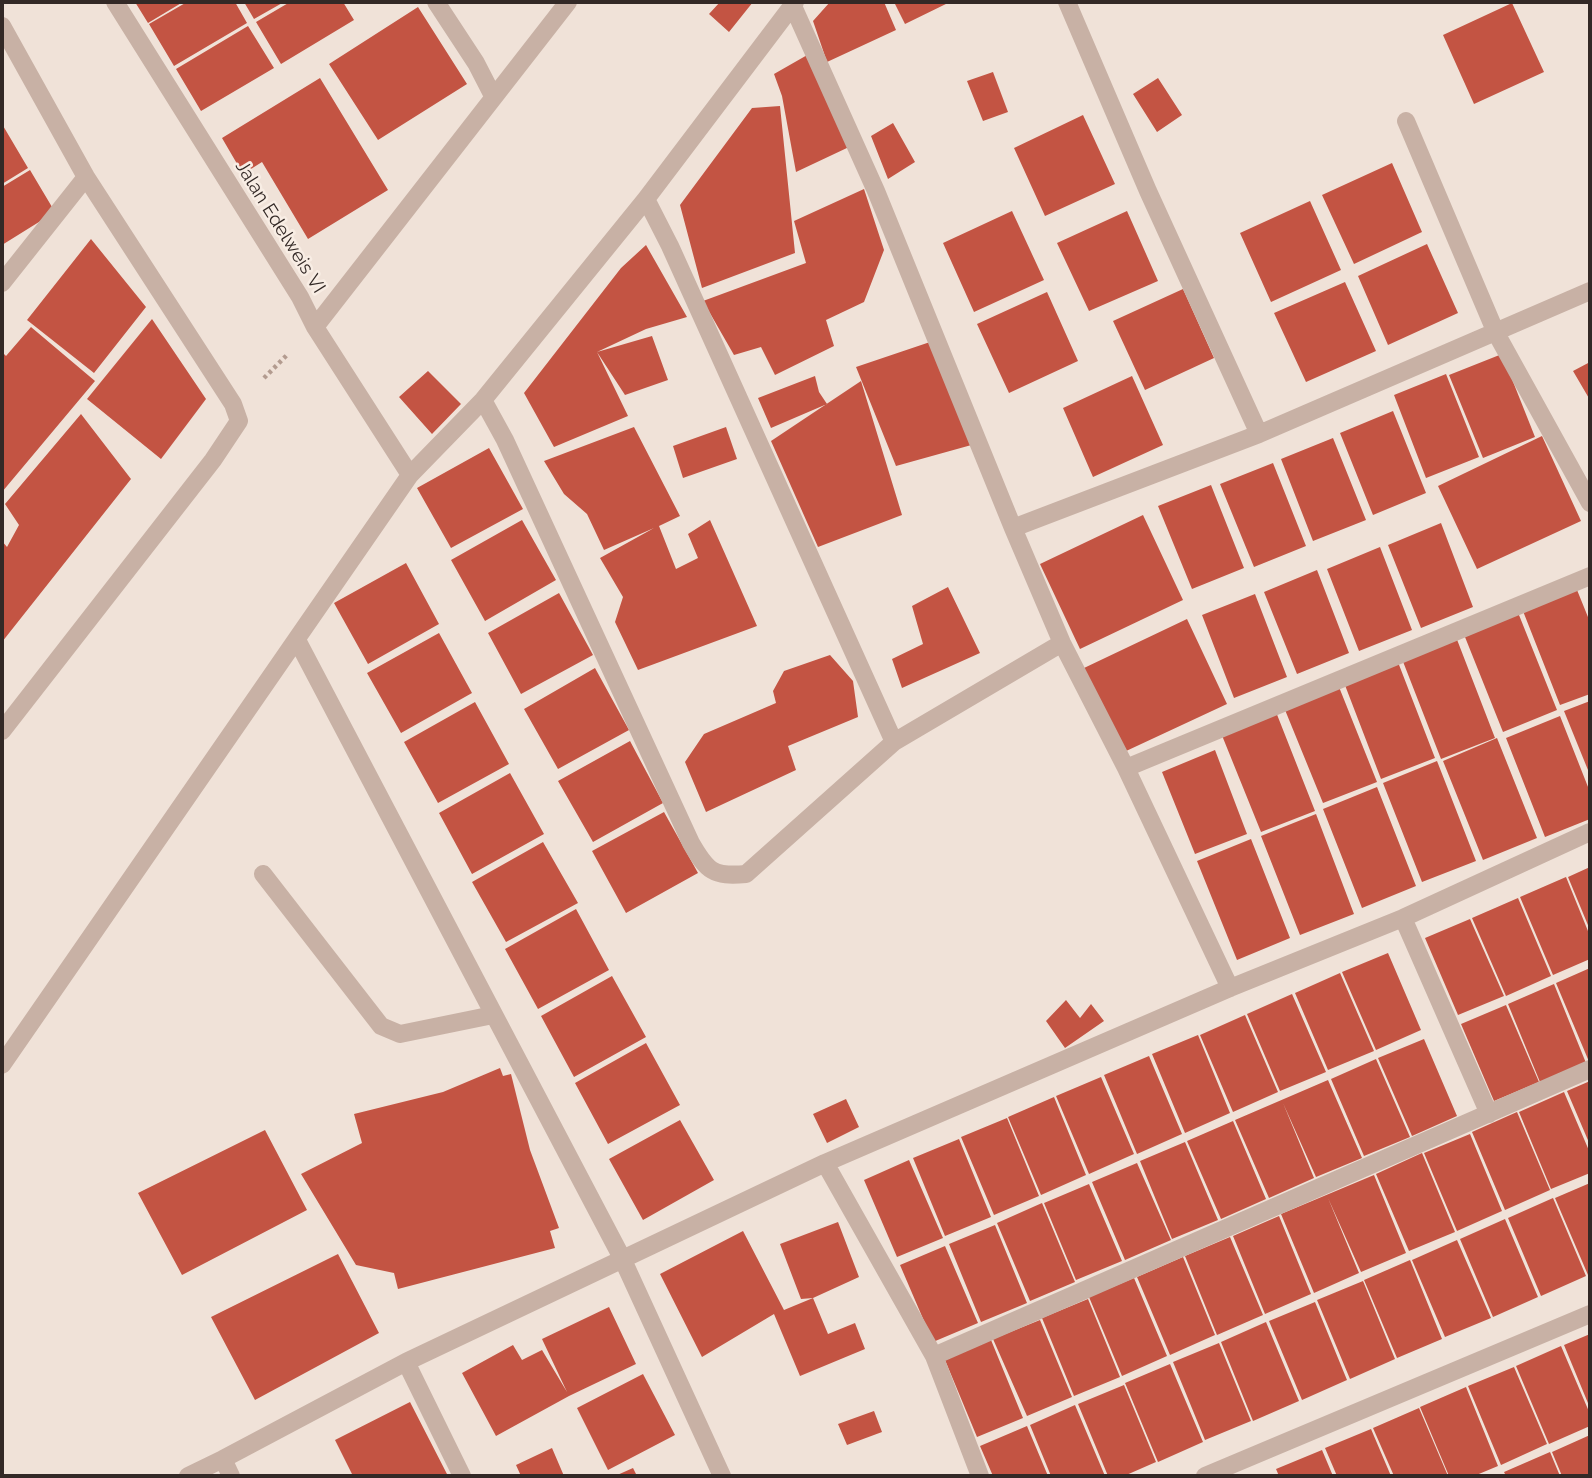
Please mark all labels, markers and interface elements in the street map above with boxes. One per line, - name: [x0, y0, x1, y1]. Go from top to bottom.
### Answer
- street label: Jalan Edelweis VI: [230, 157, 330, 297]

